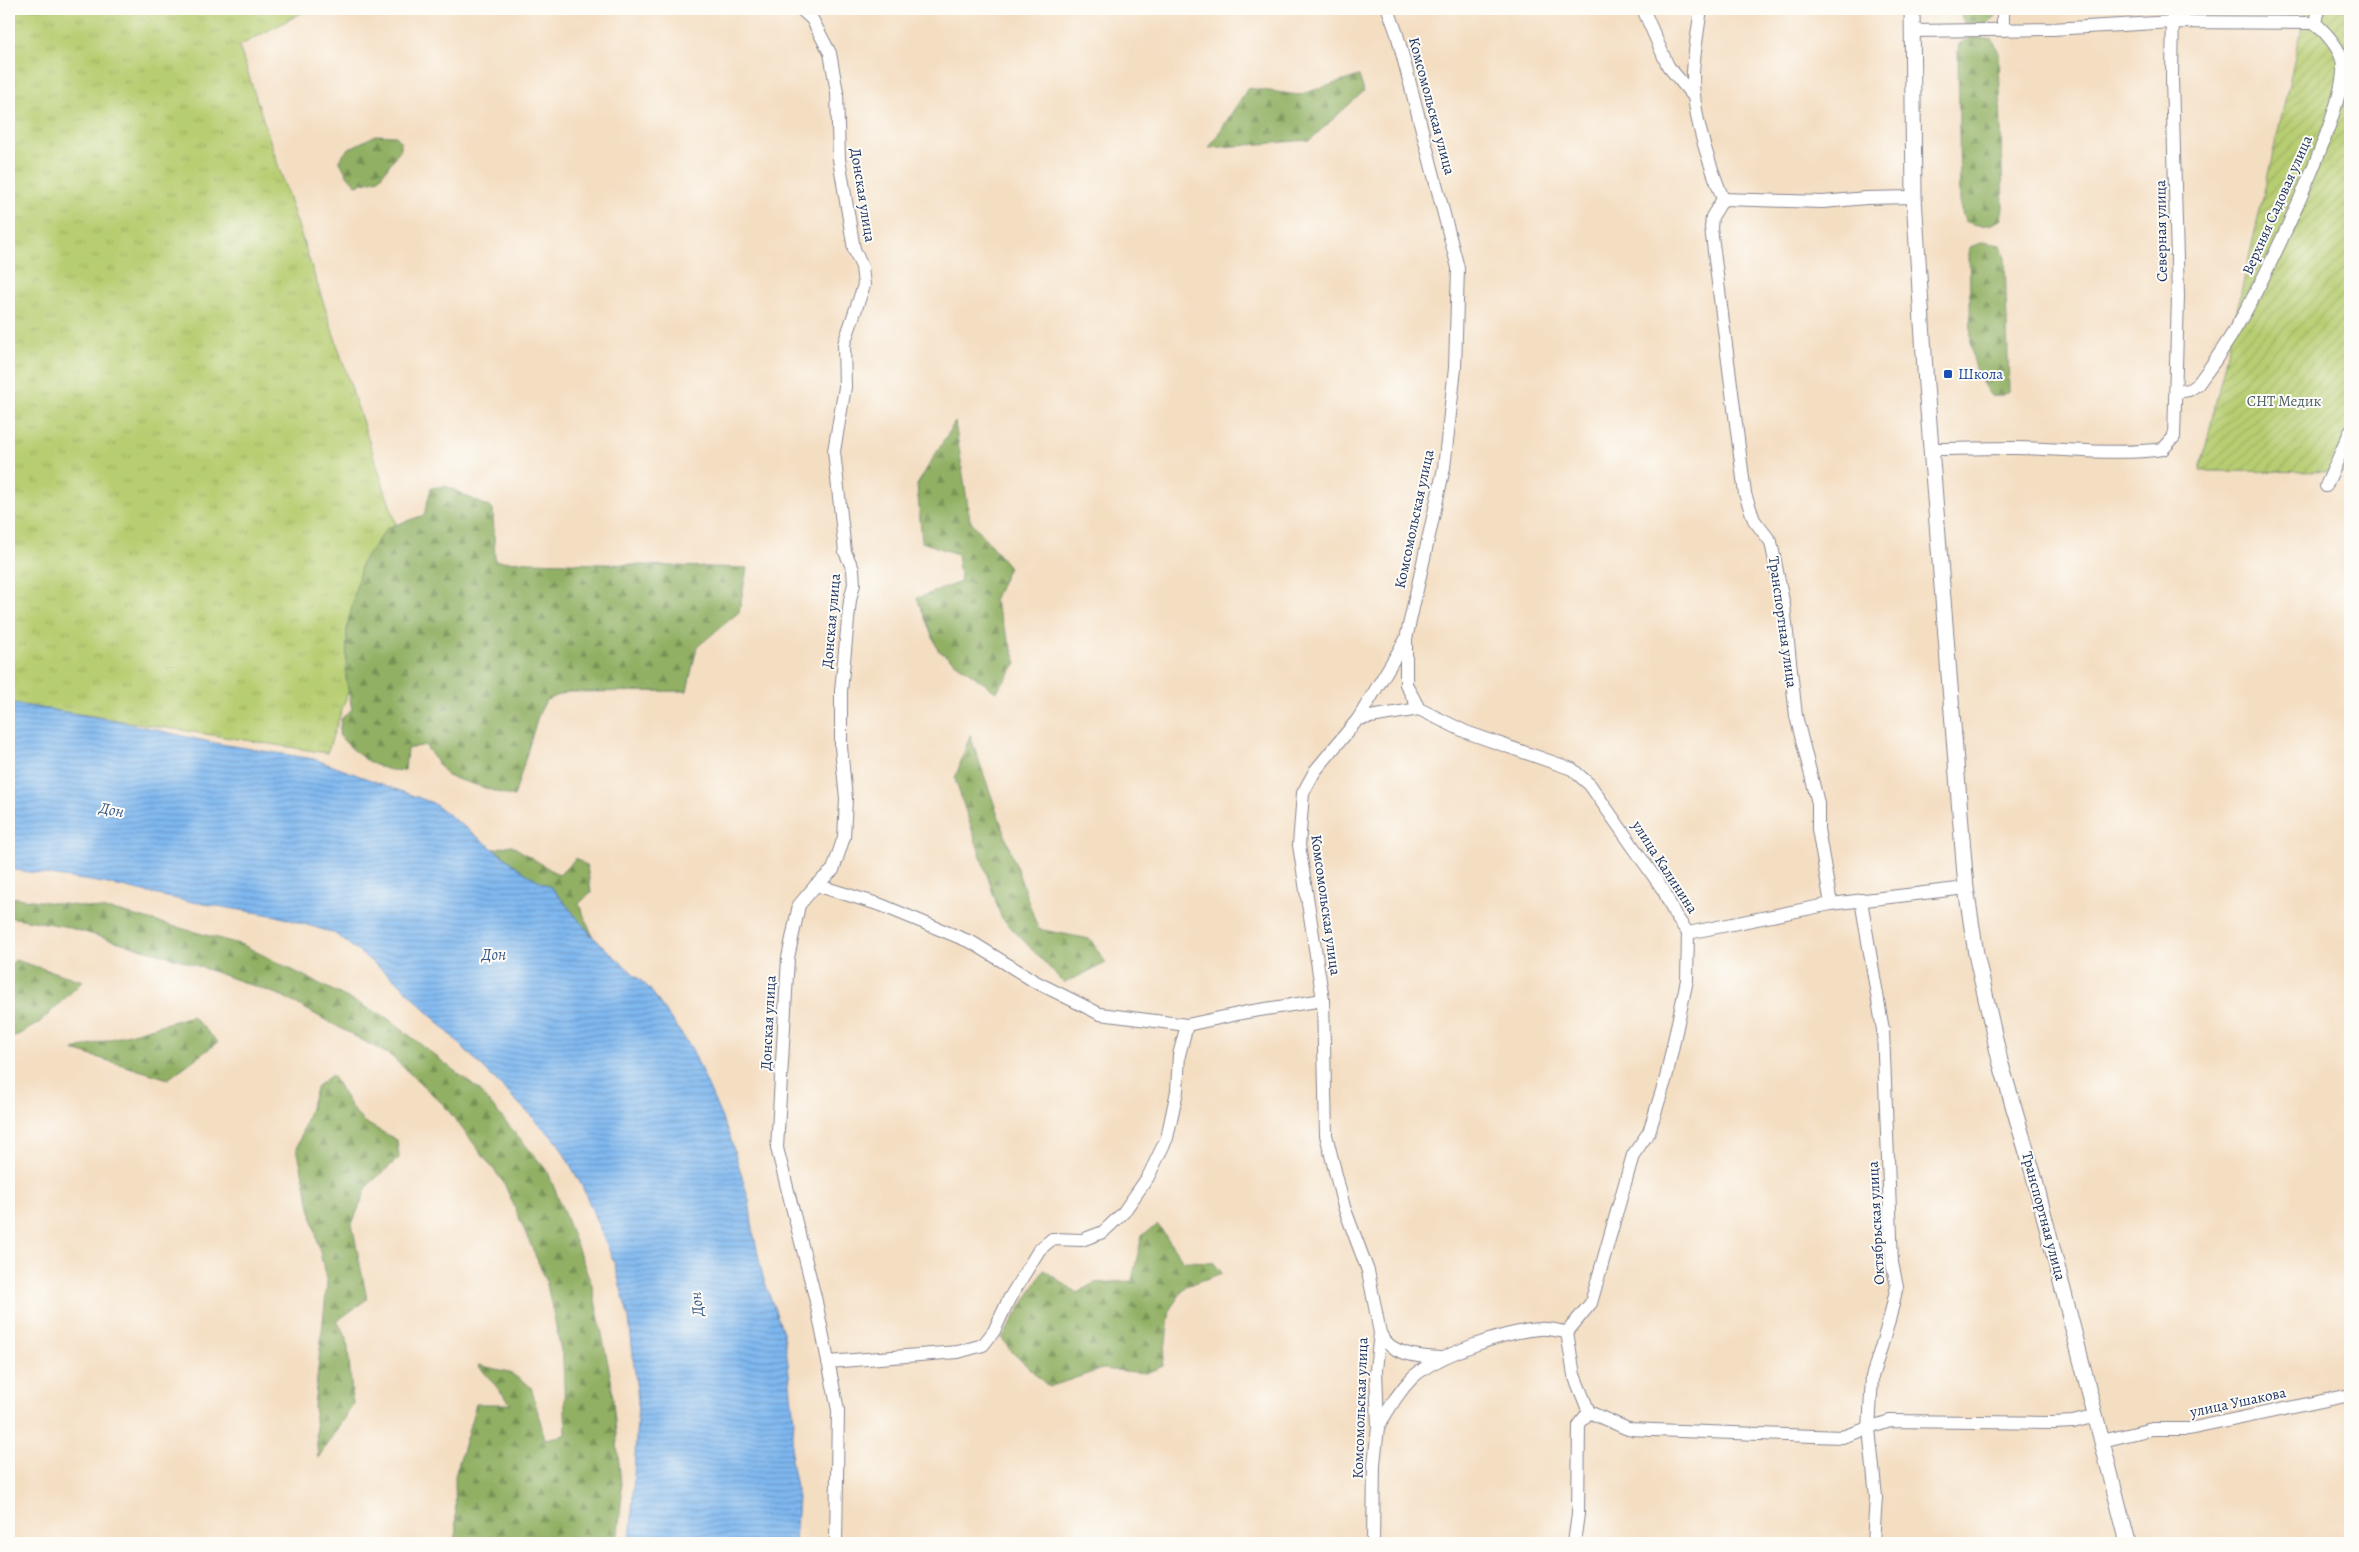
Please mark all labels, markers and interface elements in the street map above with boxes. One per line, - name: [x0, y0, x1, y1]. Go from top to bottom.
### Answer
- street label: Комсомольская улица: [1404, 35, 1460, 177]
- street label: Верхняя Садовая улица: [2237, 132, 2317, 278]
- street label: Донская улица: [846, 146, 880, 244]
- street label: Северная улица: [2150, 180, 2172, 282]
- place label: Школа: [1958, 364, 2003, 384]
- marker: Школа: [1942, 368, 1954, 380]
- park label: СНТ Медик: [2247, 391, 2322, 411]
- street label: Комсомольская улица: [1389, 448, 1439, 590]
- street label: Транспортная улица: [1764, 555, 1802, 689]
- street label: Донская улица: [817, 573, 845, 669]
- water label: Дон: [97, 797, 126, 823]
- street label: улица Калинина: [1627, 816, 1703, 917]
- street label: Комсомольская улица: [1306, 833, 1346, 977]
- water label: Дон: [481, 944, 506, 966]
- street label: Донская улица: [756, 975, 780, 1071]
- street label: Транспортная улица: [2017, 1149, 2071, 1283]
- street label: Октябрьская улица: [1863, 1161, 1889, 1285]
- water label: Дон: [685, 1291, 709, 1318]
- street label: Комсомольская улица: [1348, 1337, 1372, 1479]
- street label: улица Ушакова: [2187, 1382, 2288, 1422]

